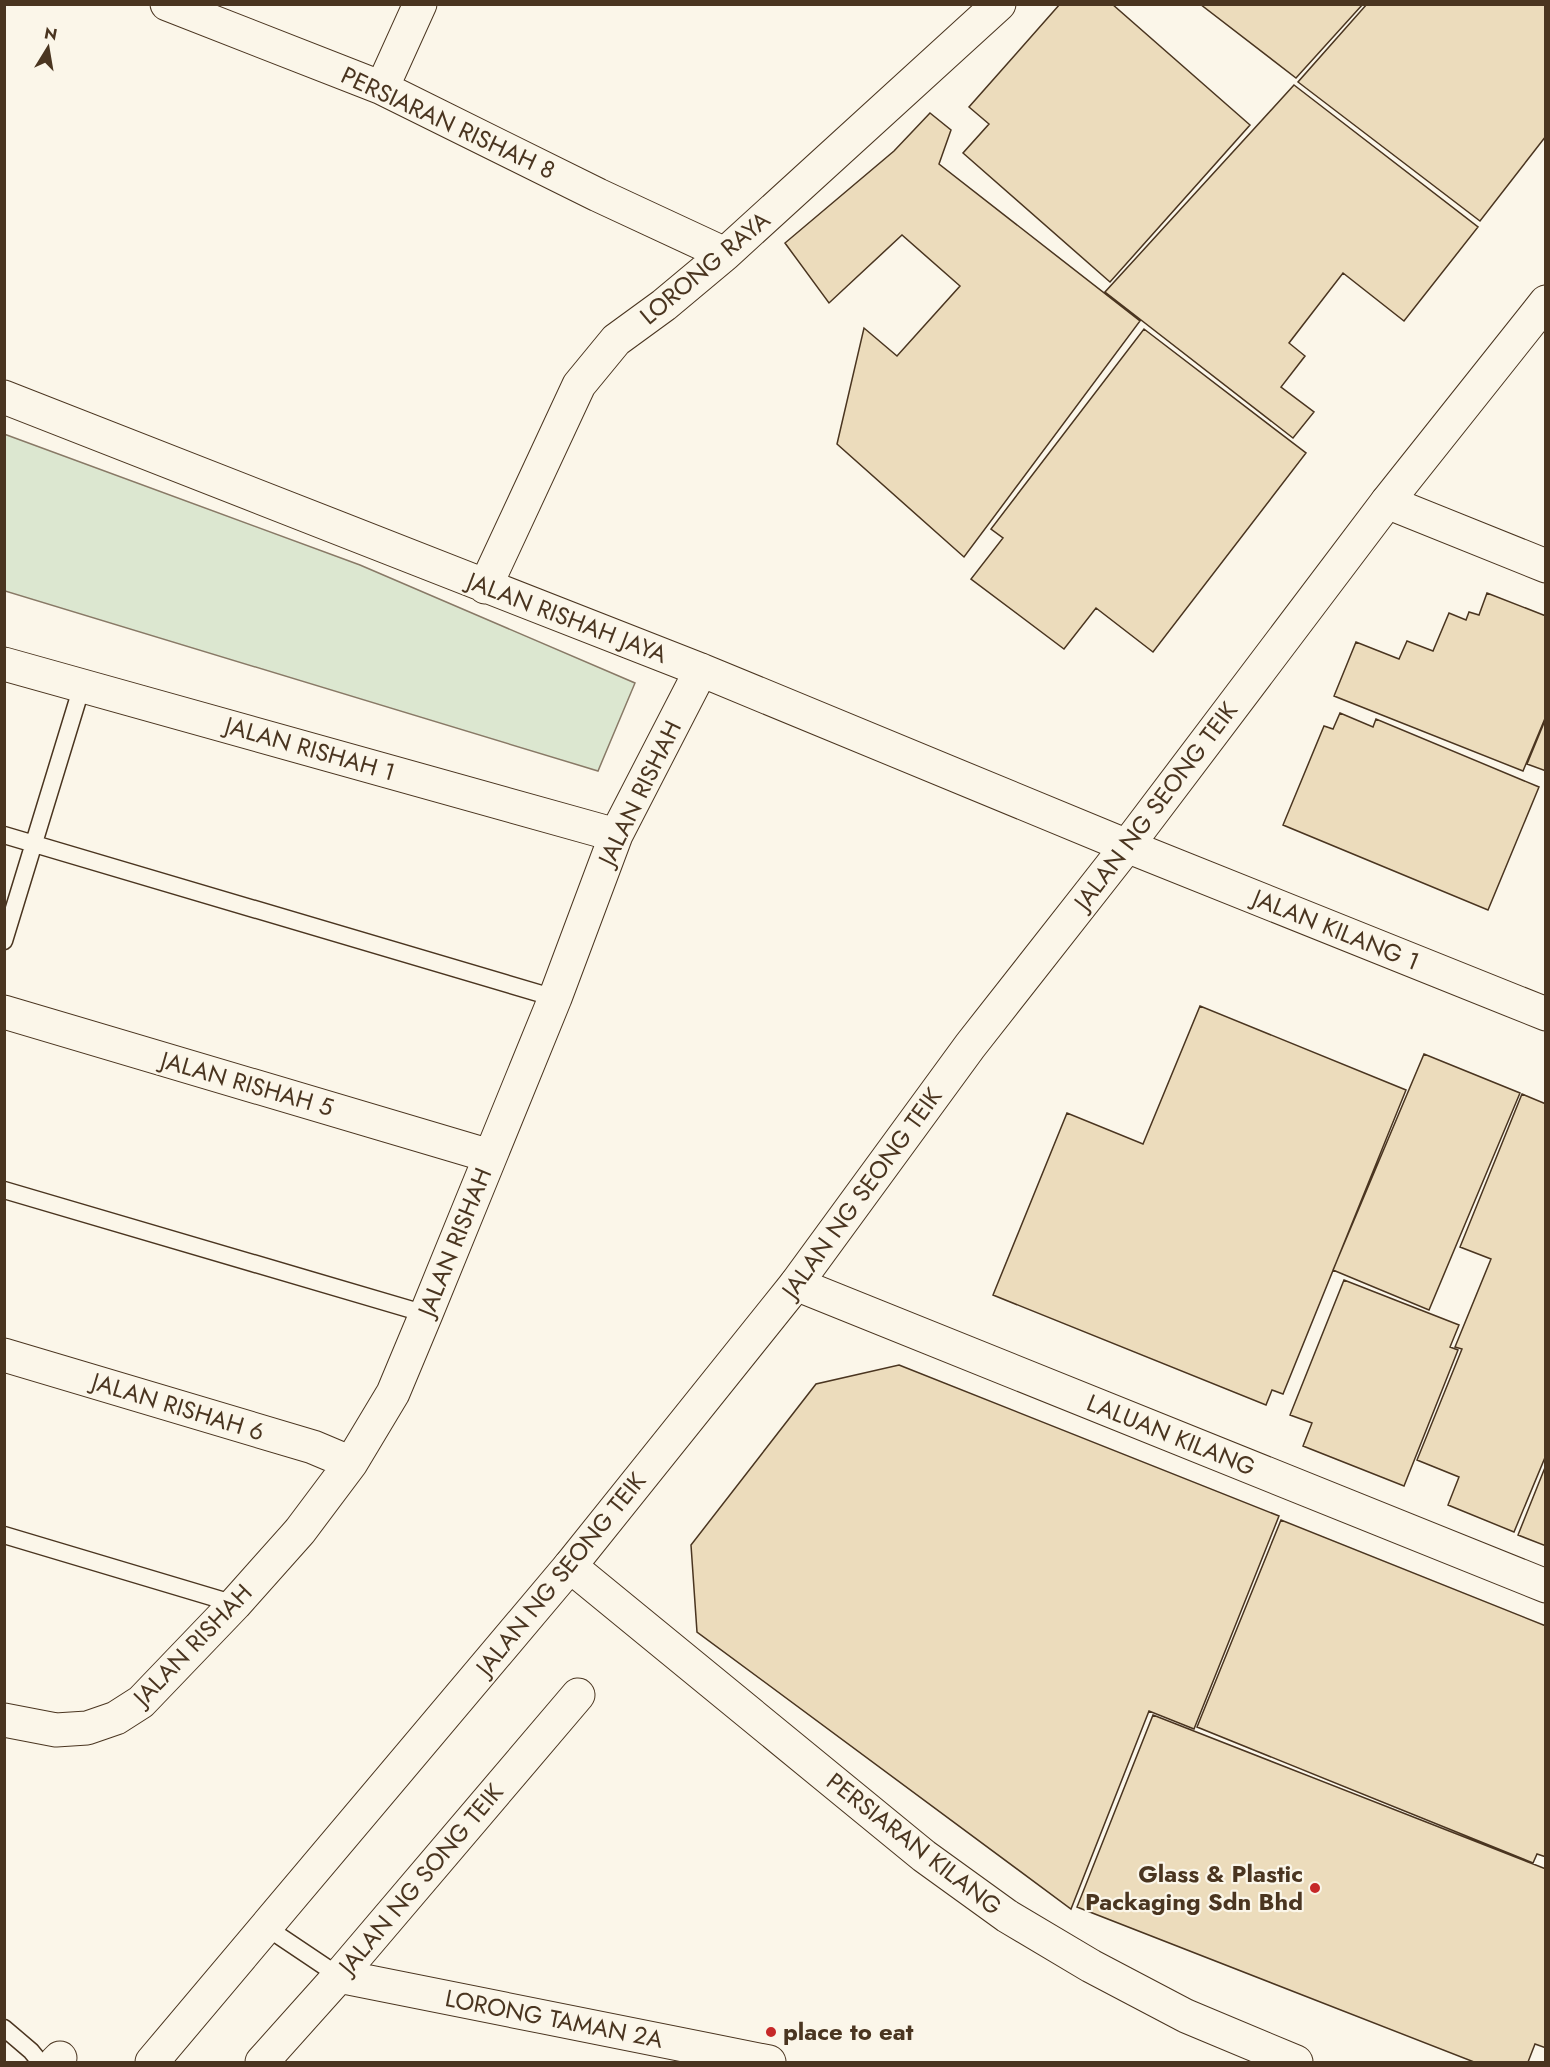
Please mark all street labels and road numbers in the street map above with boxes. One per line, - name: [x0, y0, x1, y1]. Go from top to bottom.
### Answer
- street label: PERSIARAN RISHAH 8: [335, 58, 561, 188]
- street label: LORONG RAYA: [632, 203, 777, 333]
- street label: JALAN RISHAH JAYA: [459, 562, 672, 672]
- street label: JALAN NG SEONG TEIK: [1064, 694, 1246, 920]
- street label: JALAN RISHAH 1: [218, 707, 399, 790]
- street label: JALAN RISHAH: [588, 714, 690, 874]
- street label: JALAN KILANG 1: [1245, 879, 1425, 979]
- street label: JALAN RISHAH 5: [154, 1041, 338, 1125]
- street label: JALAN NG SEONG TEIK: [771, 1080, 950, 1308]
- street label: JALAN RISHAH: [408, 1162, 500, 1324]
- street label: JALAN RISHAH 6: [85, 1363, 269, 1449]
- street label: LALUAN KILANG: [1082, 1385, 1261, 1484]
- street label: JALAN NG SEONG TEIK: [466, 1464, 654, 1685]
- street label: JALAN RISHAH: [123, 1576, 260, 1716]
- street label: PERSIARAN KILANG: [819, 1764, 1009, 1923]
- street label: JALAN NG SONG TEIK: [328, 1775, 511, 1984]
- street label: LORONG TAMAN 2A: [442, 1980, 666, 2057]

